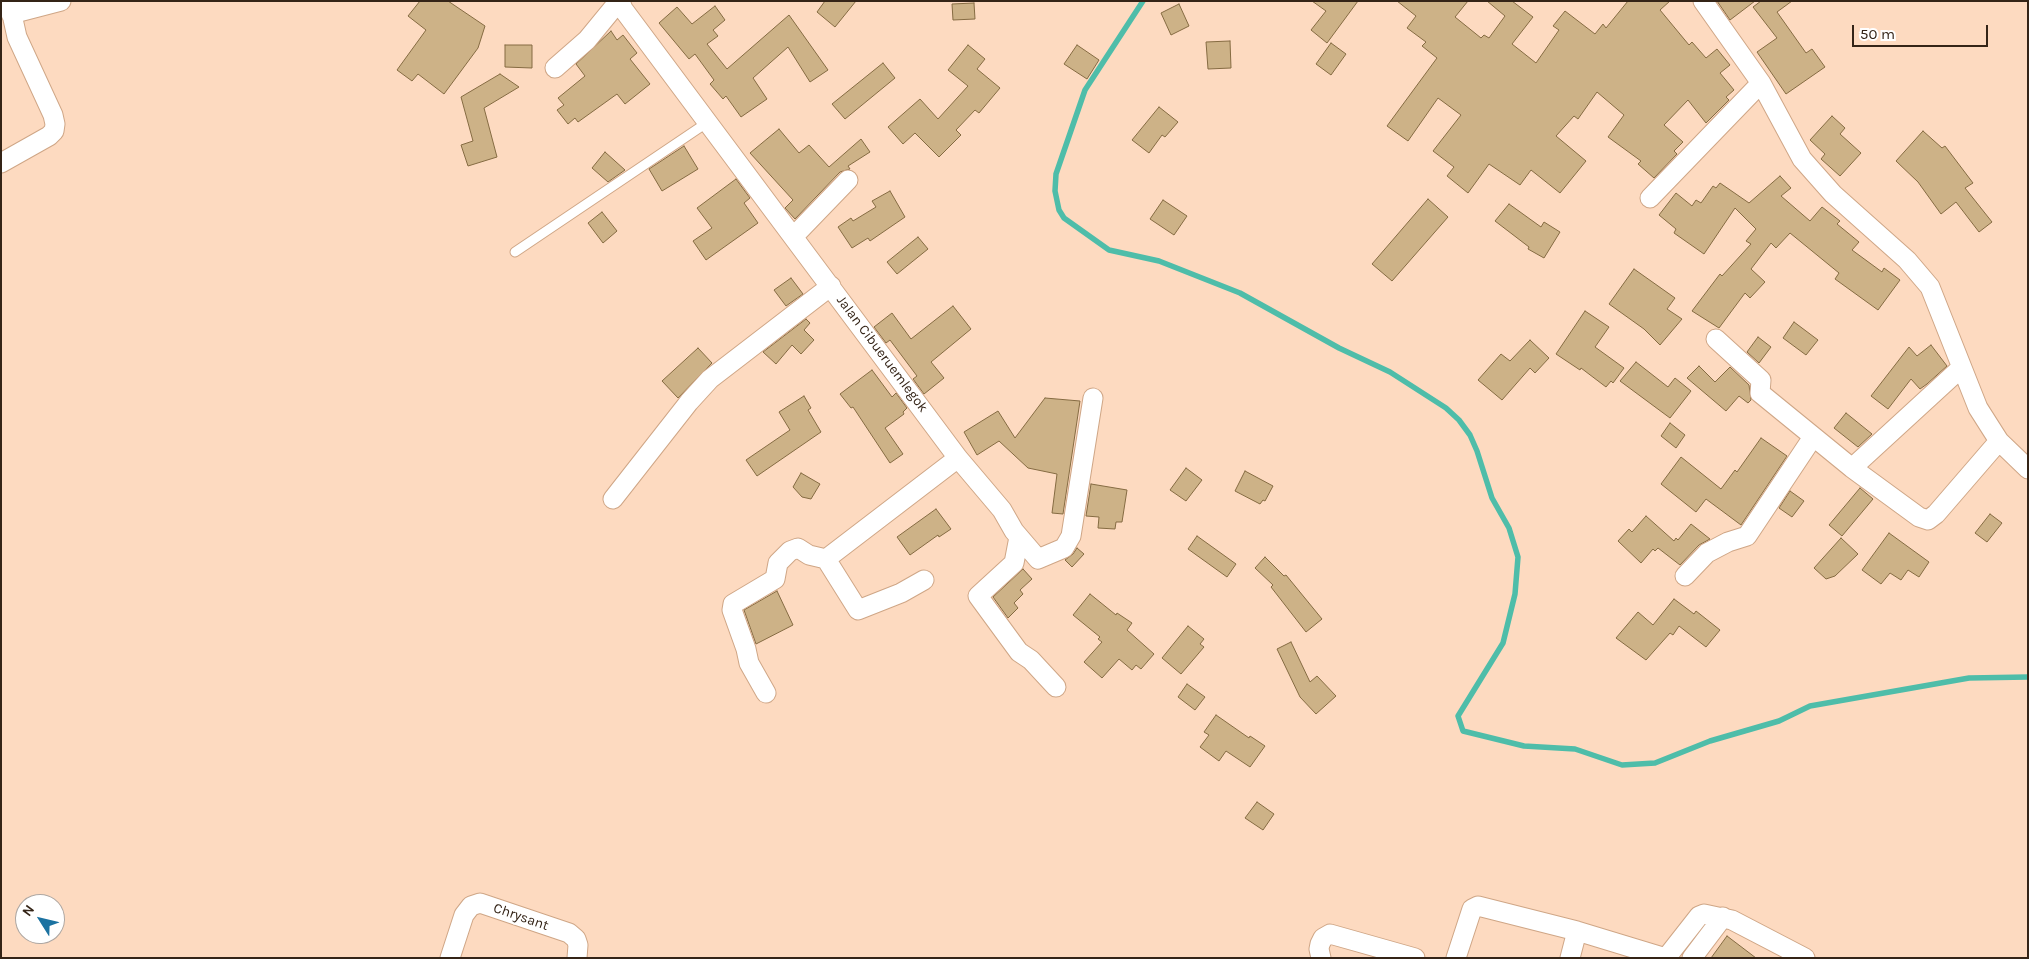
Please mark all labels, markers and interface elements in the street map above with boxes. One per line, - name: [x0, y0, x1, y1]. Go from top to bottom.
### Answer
- scale bar: [1854, 15, 1990, 47]
- text: 50 m: [1860, 25, 1895, 43]
- street label: Jalan Cibueruemlegok: [833, 292, 931, 416]
- north arrow: [15, 894, 65, 944]
- street label: Chrysant: [491, 900, 551, 934]
- text: N: [18, 901, 38, 920]

